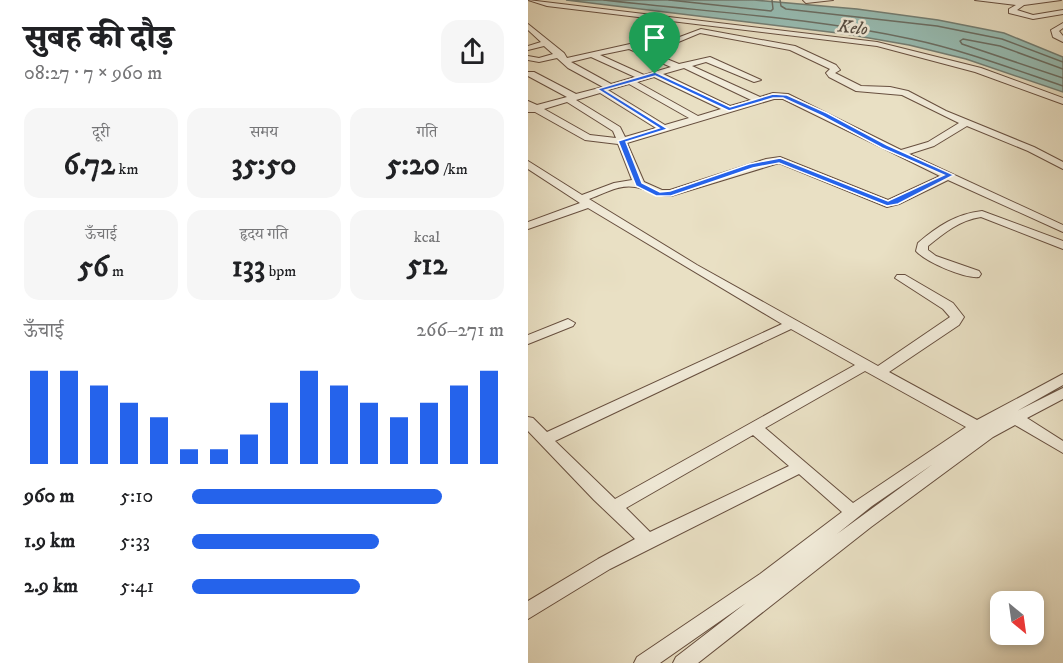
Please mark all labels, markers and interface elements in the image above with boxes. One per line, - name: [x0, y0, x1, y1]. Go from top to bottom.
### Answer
- pin: [629, 12, 680, 74]
- water label: Kelo: [836, 15, 869, 41]
- text: सुबह की दौड़: [24, 18, 174, 59]
- button: share: [441, 20, 504, 83]
- icon: arrive: [638, 21, 671, 54]
- text: 08:27 · 7 × 960 m: [24, 61, 162, 86]
- text: दूरी: [92, 122, 110, 142]
- text: समय: [250, 122, 278, 142]
- text: गति: [417, 122, 437, 142]
- text: 6.72: [64, 147, 115, 184]
- text: 35:50: [232, 147, 296, 184]
- text: 5:20: [386, 147, 440, 184]
- text: km: [115, 159, 138, 179]
- text: /km: [440, 159, 468, 179]
- text: ऊँचाई: [85, 224, 117, 244]
- text: हृदय गति: [240, 224, 288, 244]
- text: kcal: [414, 227, 440, 247]
- text: 512: [407, 247, 447, 284]
- text: 56: [78, 249, 109, 286]
- text: 133: [232, 249, 265, 286]
- text: m: [109, 261, 124, 281]
- text: bpm: [265, 261, 296, 281]
- text: 266–271 m: [416, 318, 504, 343]
- text: ऊँचाई: [24, 319, 63, 344]
- text: 960 m: [24, 484, 74, 509]
- text: 5:10: [120, 484, 153, 509]
- text: 1.9 km: [24, 529, 75, 554]
- text: 5:33: [120, 529, 150, 554]
- text: 2.9 km: [24, 574, 78, 599]
- text: 5:41: [120, 574, 154, 599]
- north arrow: [990, 591, 1044, 645]
- map controls: [990, 591, 1044, 645]

